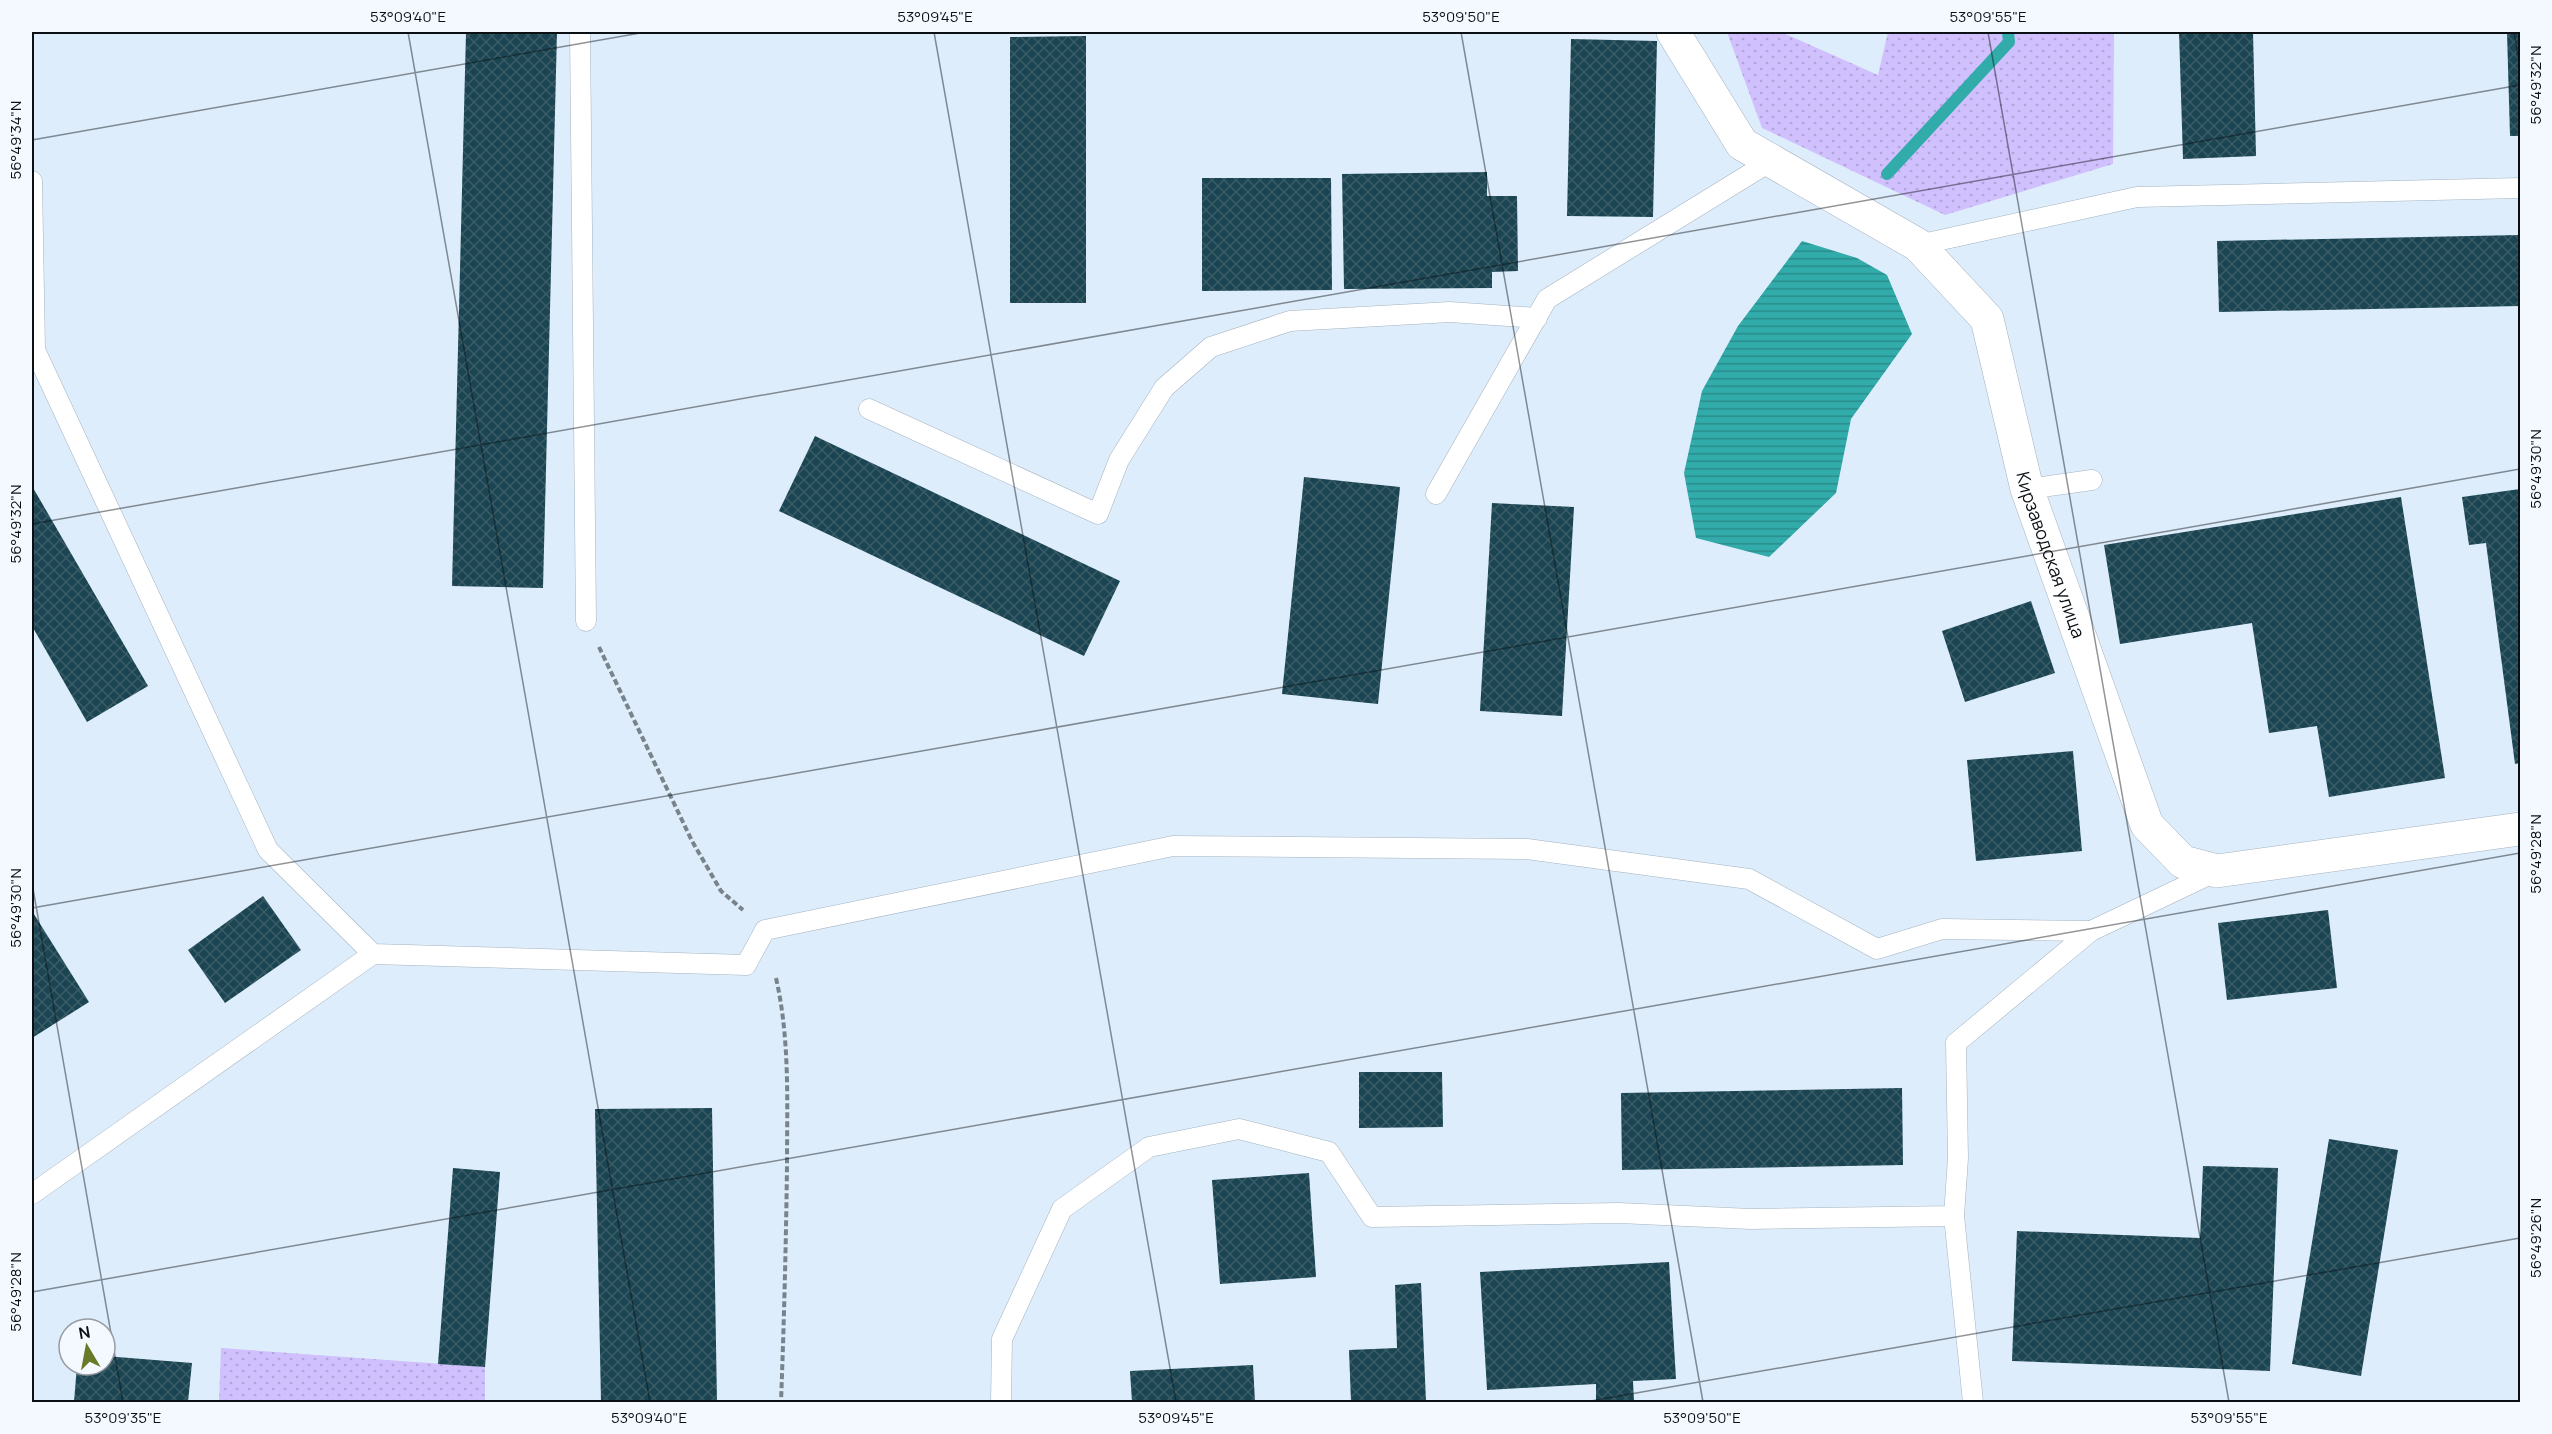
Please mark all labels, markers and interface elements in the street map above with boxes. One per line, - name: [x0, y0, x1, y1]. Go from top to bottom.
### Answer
- text: 53°09'40"E: [370, 6, 446, 27]
- text: 53°09'45"E: [897, 6, 973, 27]
- text: 53°09'50"E: [1422, 6, 1500, 27]
- text: 53°09'55"E: [1949, 6, 2027, 27]
- text: 56°49'32"N: [2525, 46, 2546, 124]
- text: 56°49'34"N: [5, 101, 26, 179]
- text: 56°49'30"N: [2525, 429, 2546, 509]
- street label: Кирзаводская улица: [2011, 469, 2091, 641]
- text: 56°49'32"N: [5, 485, 26, 563]
- text: 56°49'28"N: [2525, 814, 2546, 894]
- text: 56°49'30"N: [5, 868, 26, 948]
- text: 56°49'26"N: [2525, 1198, 2546, 1278]
- text: 56°49'28"N: [5, 1252, 26, 1332]
- north arrow: [57, 1317, 117, 1377]
- text: N: [77, 1320, 92, 1344]
- text: 53°09'35"E: [85, 1407, 161, 1428]
- text: 53°09'40"E: [611, 1407, 687, 1428]
- text: 53°09'45"E: [1138, 1407, 1214, 1428]
- text: 53°09'50"E: [1663, 1407, 1741, 1428]
- text: 53°09'55"E: [2190, 1407, 2268, 1428]

